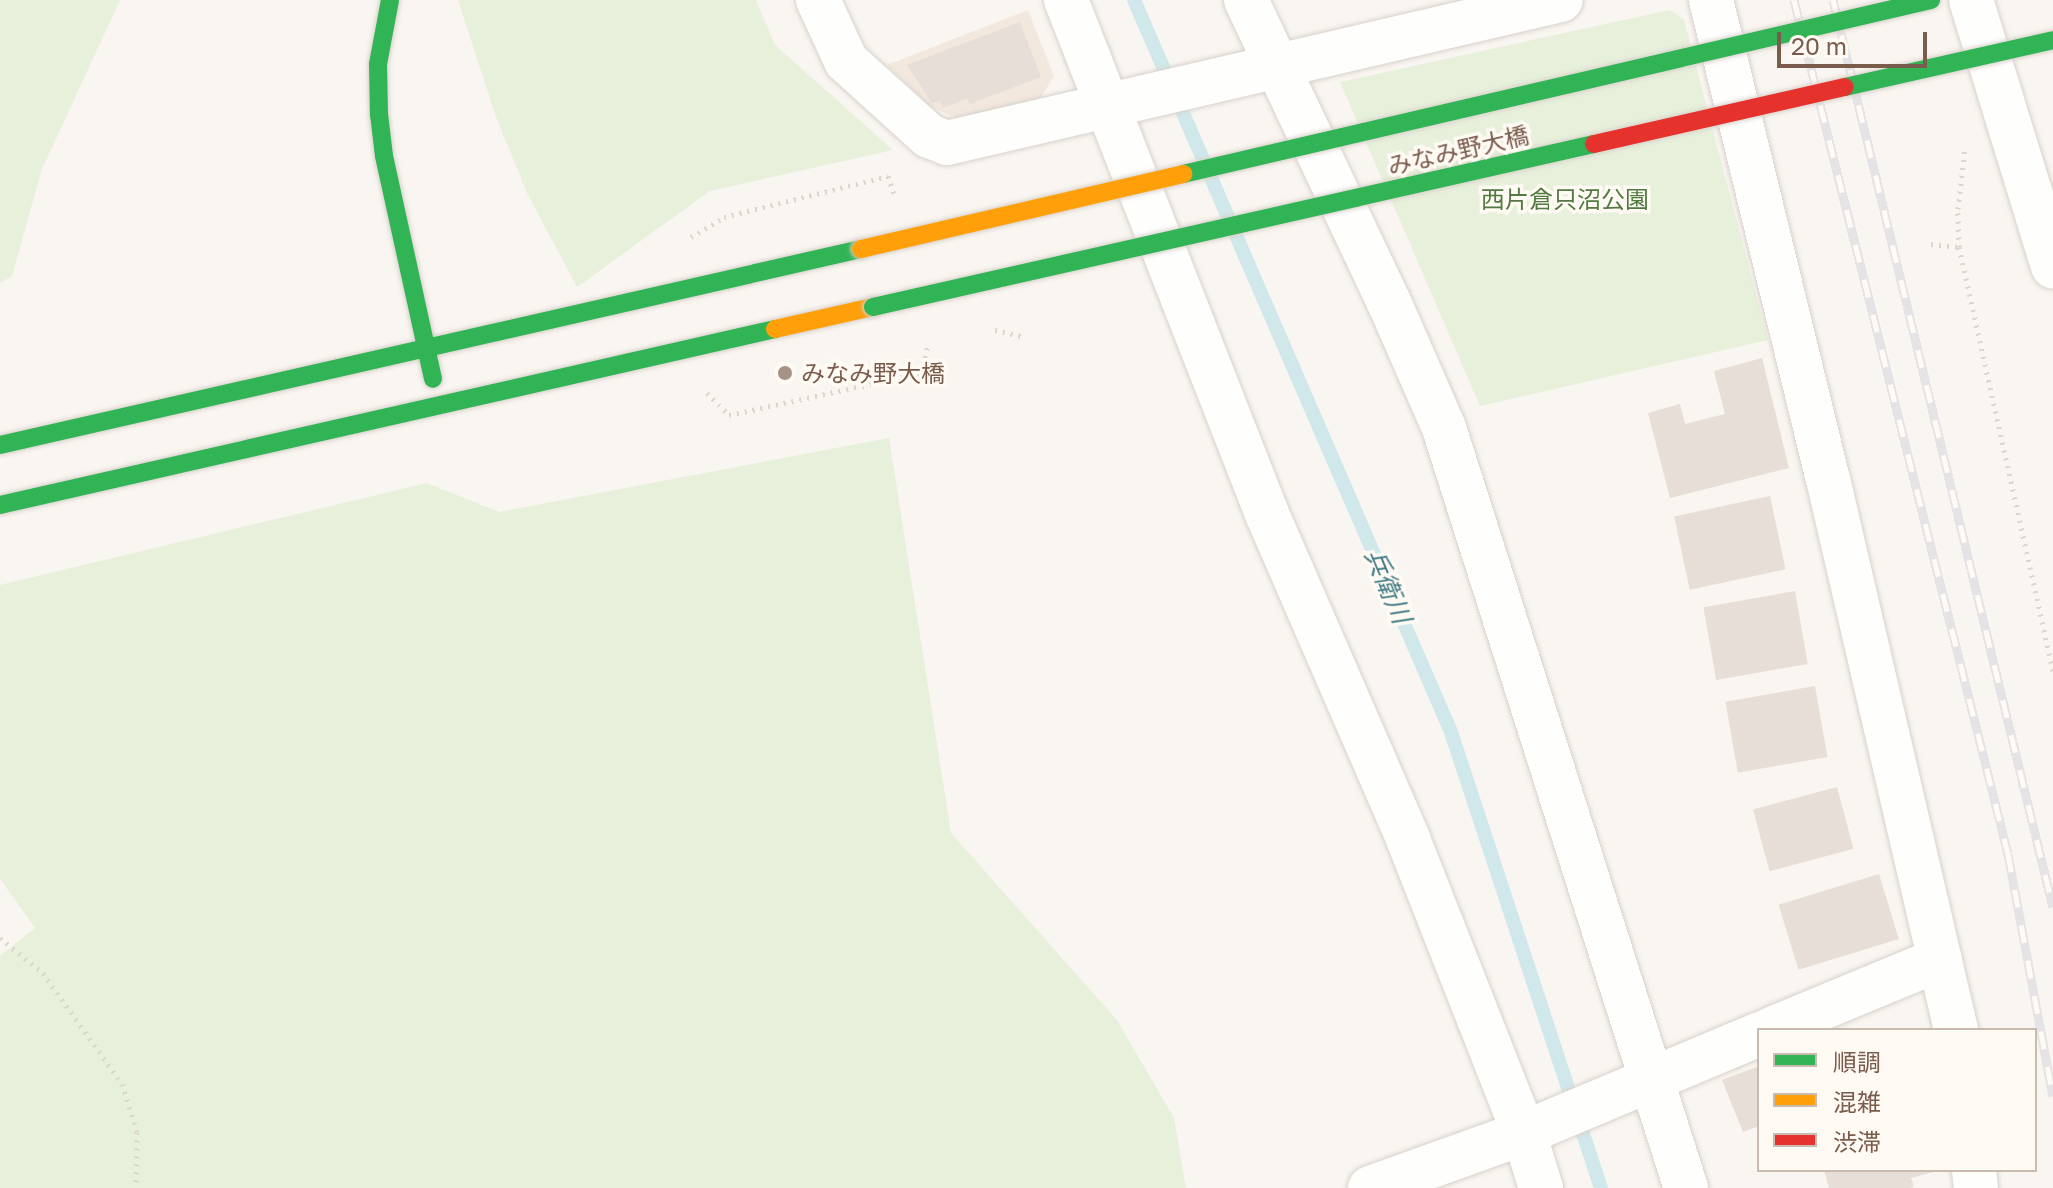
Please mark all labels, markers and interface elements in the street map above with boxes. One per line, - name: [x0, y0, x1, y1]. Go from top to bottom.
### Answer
- scale bar: [1781, 16, 1931, 66]
- text: 20 m: [1791, 31, 1847, 60]
- street label: みなみ野大橋: [1385, 120, 1531, 180]
- park label: 西片倉只沼公園: [1481, 185, 1649, 213]
- place label: みなみ野大橋: [801, 359, 945, 387]
- marker: みなみ野大橋: [776, 364, 794, 382]
- water label: 兵衛川: [1358, 544, 1418, 628]
- legend: [1757, 1028, 2037, 1172]
- text: 順調: [1833, 1047, 1881, 1076]
- text: 混雑: [1833, 1087, 1881, 1116]
- text: 渋滞: [1833, 1127, 1881, 1156]

